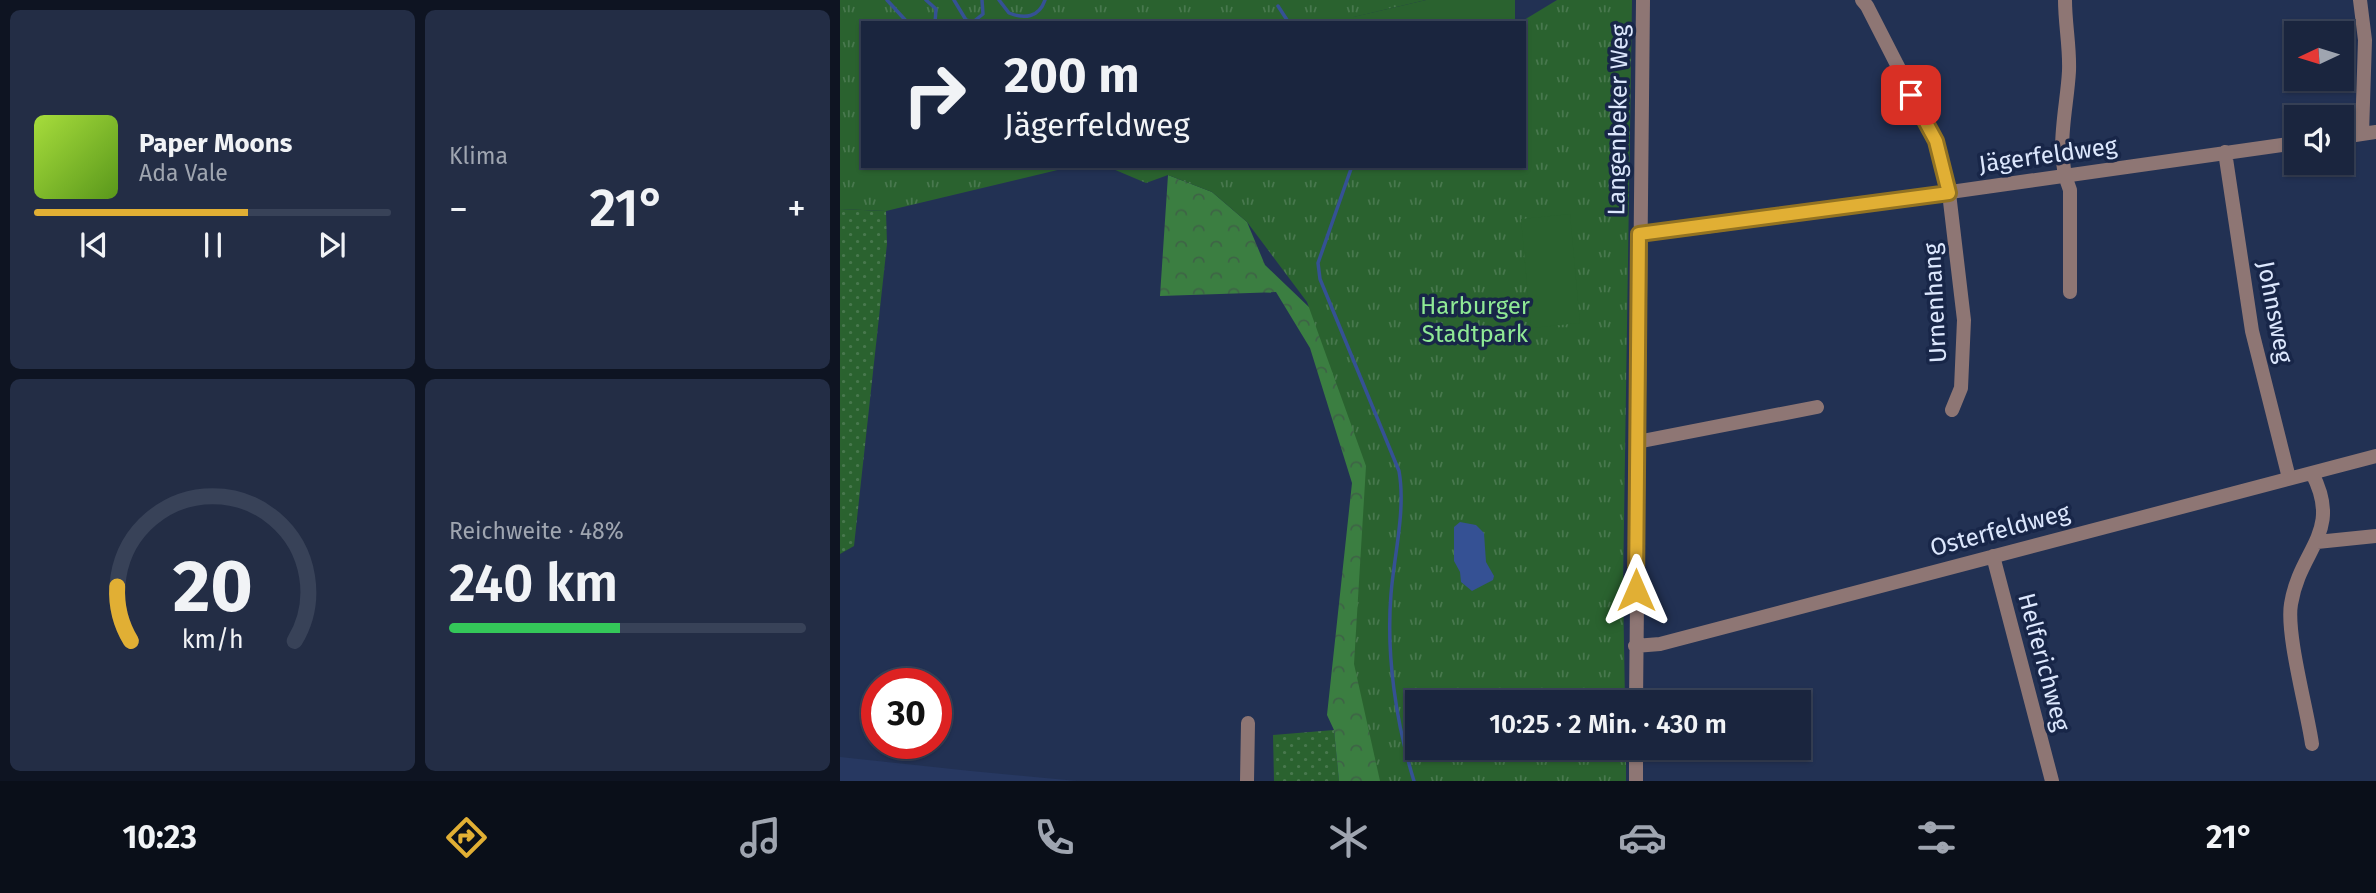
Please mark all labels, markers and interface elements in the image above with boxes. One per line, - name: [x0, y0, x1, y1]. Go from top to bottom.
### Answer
- north arrow: [2284, 21, 2354, 91]
- map controls: [2284, 21, 2354, 175]
- street label: Langenbeker Weg: [1602, 24, 1634, 216]
- text: 200 m: [1004, 46, 1140, 105]
- icon: right: [889, 49, 980, 140]
- pin: [1881, 65, 1941, 125]
- icon: arrive: [1892, 76, 1930, 114]
- button: sound: [2284, 105, 2354, 175]
- text: Jägerfeldweg: [1004, 106, 1190, 144]
- text: Paper Moons: [139, 128, 292, 159]
- street label: Jägerfeldweg: [1977, 131, 2120, 179]
- text: Klima: [449, 142, 508, 170]
- text: Ada Vale: [139, 159, 228, 187]
- text: 21°: [589, 177, 666, 240]
- text: −: [449, 186, 468, 232]
- text: +: [787, 186, 806, 232]
- icon: previous: [75, 226, 113, 264]
- icon: pause: [194, 226, 232, 264]
- icon: next: [313, 226, 351, 264]
- street label: Urnenhang: [1918, 242, 1952, 364]
- street label: Johnsweg: [2251, 259, 2299, 366]
- park label: Harburger Stadtpark: [1420, 292, 1531, 348]
- street label: Osterfeldweg: [1927, 498, 2073, 562]
- text: Reichweite · 48%: [449, 517, 624, 545]
- text: 20: [172, 543, 253, 630]
- text: 240 km: [449, 552, 618, 615]
- position arrow: [1599, 553, 1673, 627]
- street label: Helferichweg: [2012, 590, 2076, 735]
- text: km/h: [182, 625, 243, 655]
- speed limit sign: 30: [861, 668, 952, 759]
- text: 10:25 · 2 Min. · 430 m: [1489, 709, 1727, 740]
- icon: directions: [442, 813, 491, 862]
- icon: music: [736, 813, 785, 862]
- icon: phone: [1030, 813, 1079, 862]
- icon: climate: [1324, 813, 1373, 862]
- icon: car: [1618, 813, 1667, 862]
- icon: filters: [1912, 813, 1961, 862]
- text: 10:23: [123, 818, 197, 856]
- text: 21°: [2206, 818, 2253, 856]

